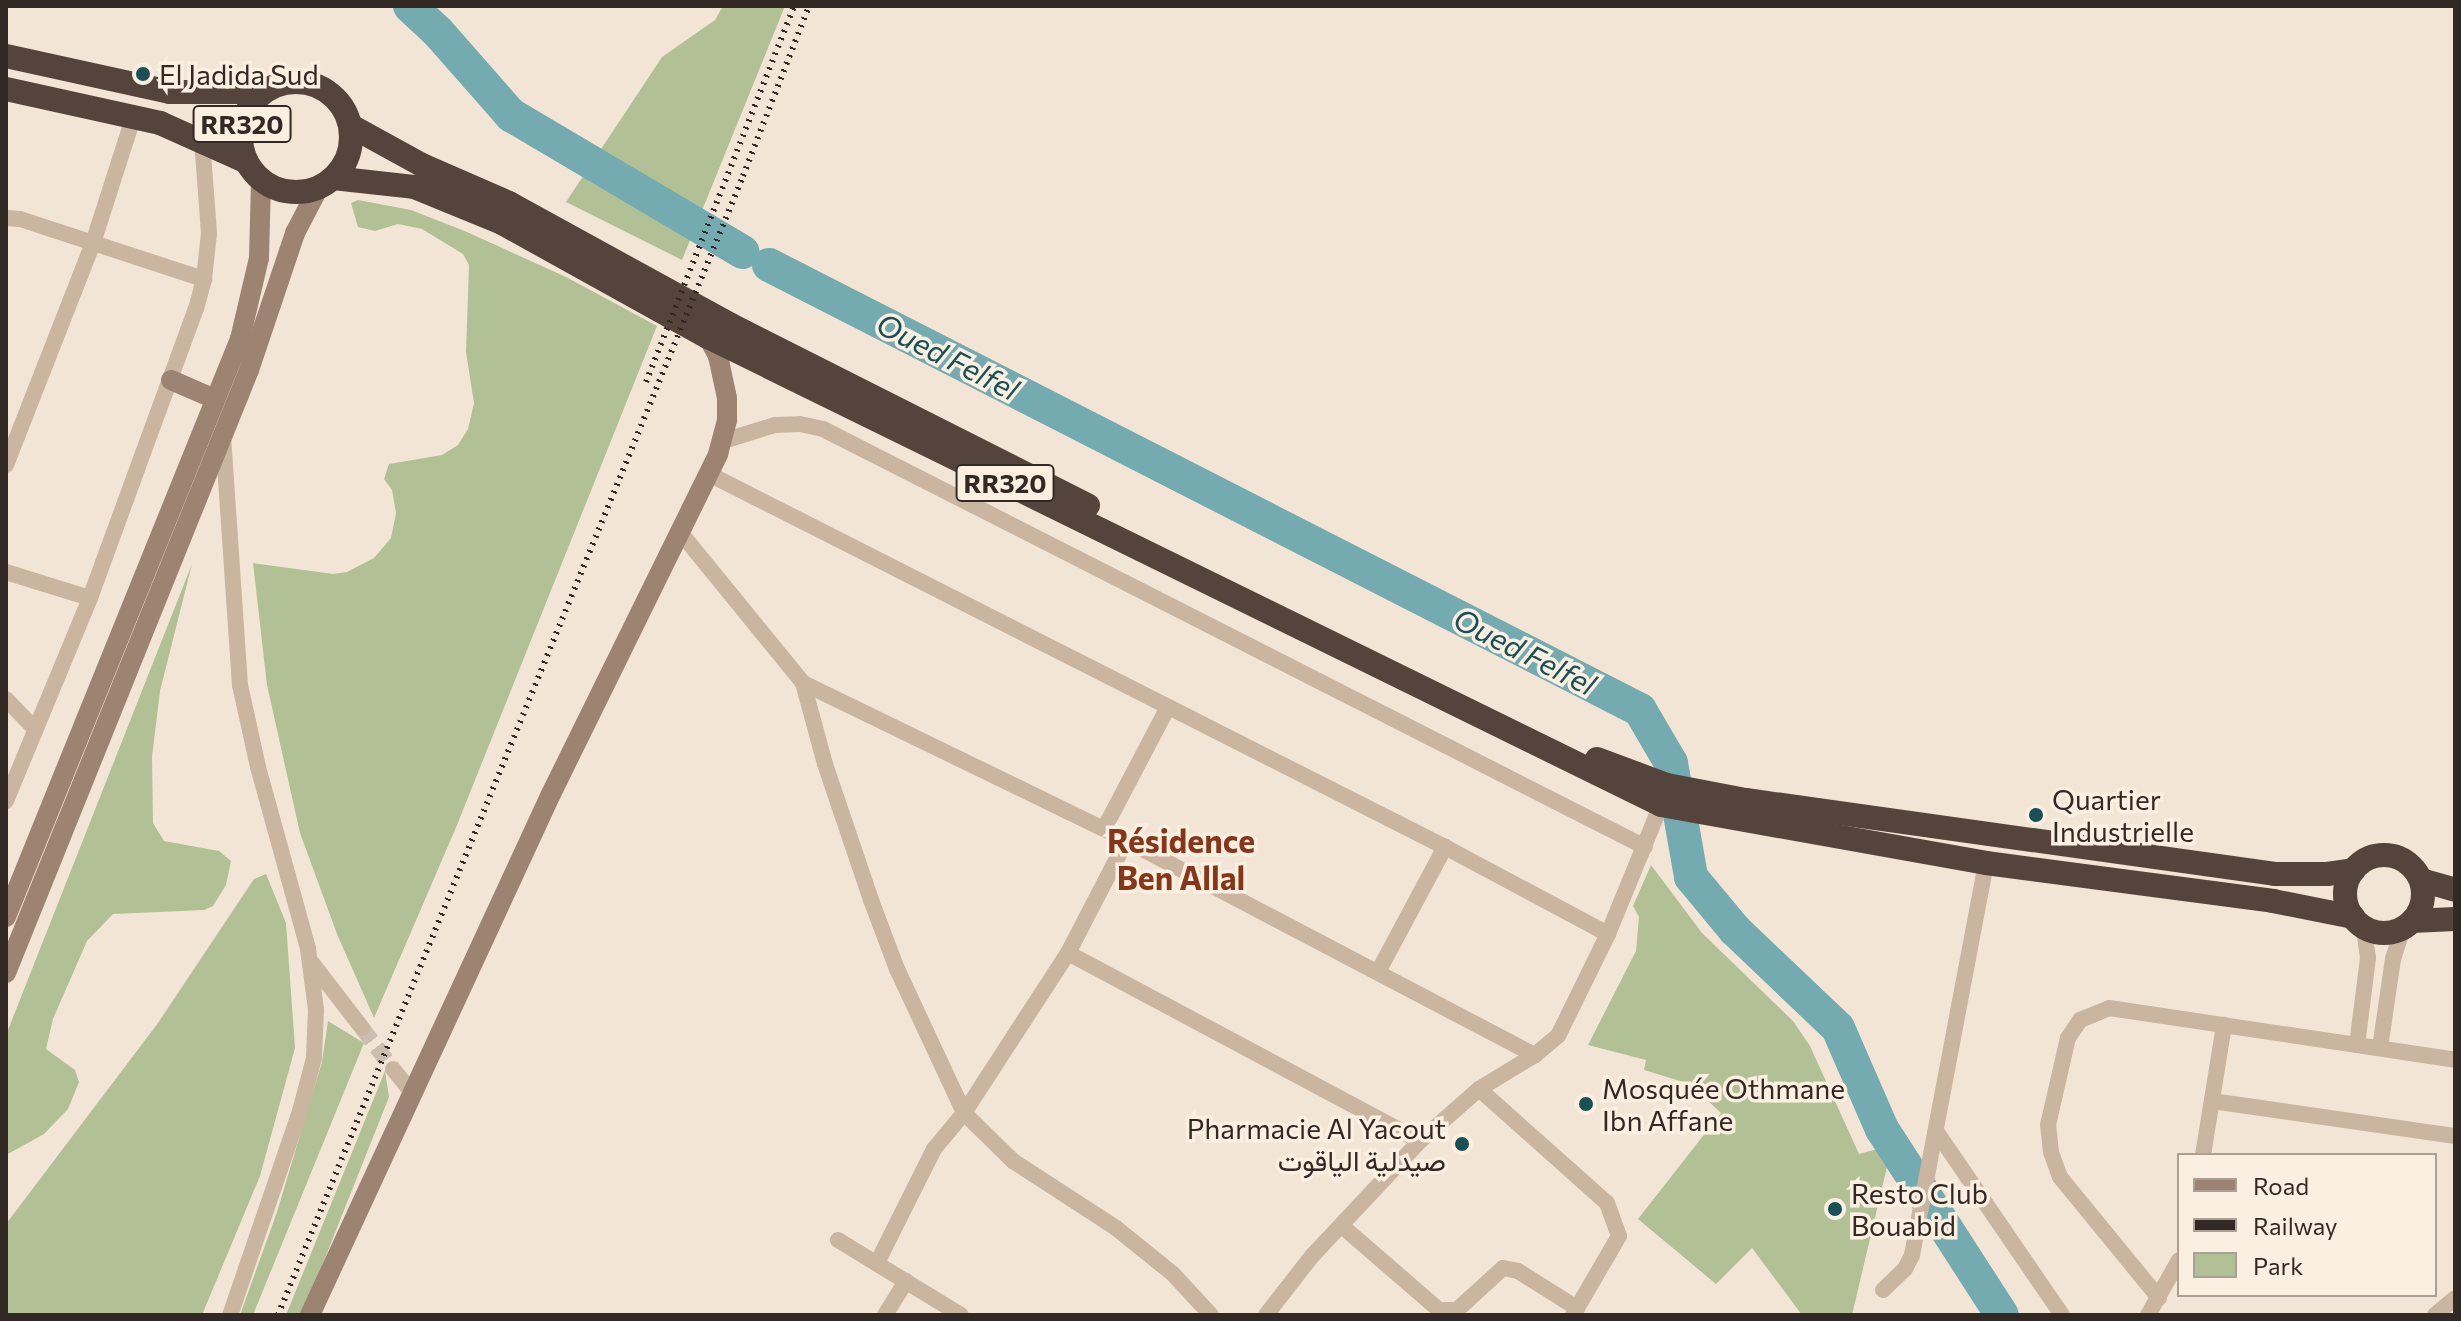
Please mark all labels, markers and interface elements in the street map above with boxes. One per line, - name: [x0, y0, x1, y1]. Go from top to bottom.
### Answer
- place label: El Jadida Sud: [159, 57, 319, 91]
- marker: El Jadida Sud: [134, 65, 152, 83]
- road number: RR320: [192, 102, 292, 146]
- water label: Oued Felfel: [871, 305, 1025, 407]
- road number: RR320: [955, 461, 1055, 505]
- water label: Oued Felfel: [1448, 600, 1602, 702]
- place label: Quartier Industrielle: [2052, 782, 2194, 848]
- marker: Quartier Industrielle: [2027, 806, 2045, 824]
- district label: Résidence Ben Allal: [1107, 822, 1255, 897]
- place label: Mosquée Othmane Ibn Affane: [1602, 1071, 1845, 1137]
- marker: Mosquée Othmane Ibn Affane: [1577, 1095, 1595, 1113]
- place label: Pharmacie Al Yacout صيدلية الياقوت: [1187, 1111, 1446, 1177]
- marker: Pharmacie Al Yacout صيدلية الياقوت: [1453, 1135, 1471, 1153]
- legend: [2177, 1153, 2437, 1297]
- text: Road: [2253, 1171, 2309, 1200]
- place label: Resto Club Bouabid: [1851, 1176, 1988, 1242]
- marker: Resto Club Bouabid: [1826, 1200, 1844, 1218]
- text: Railway: [2253, 1211, 2338, 1240]
- text: Park: [2253, 1251, 2303, 1280]

